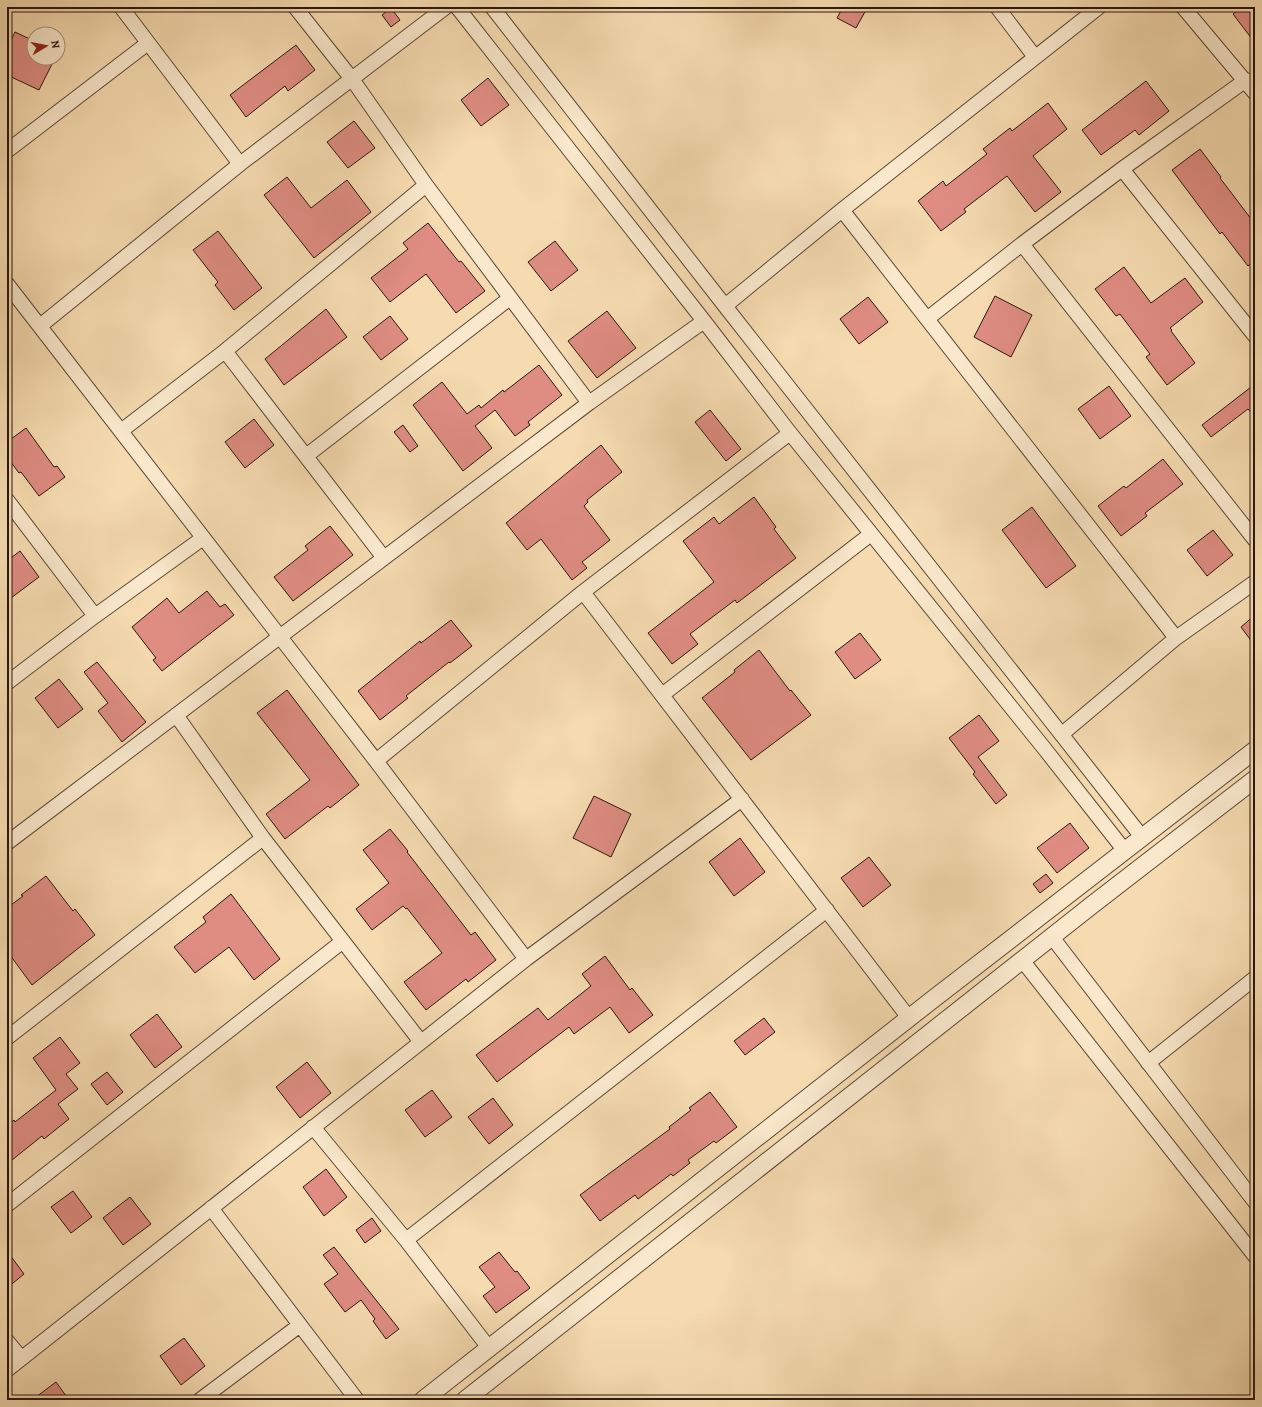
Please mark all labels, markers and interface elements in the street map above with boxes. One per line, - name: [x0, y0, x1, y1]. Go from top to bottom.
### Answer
- north arrow: [26, 26, 66, 66]
- text: N: [47, 39, 63, 50]

